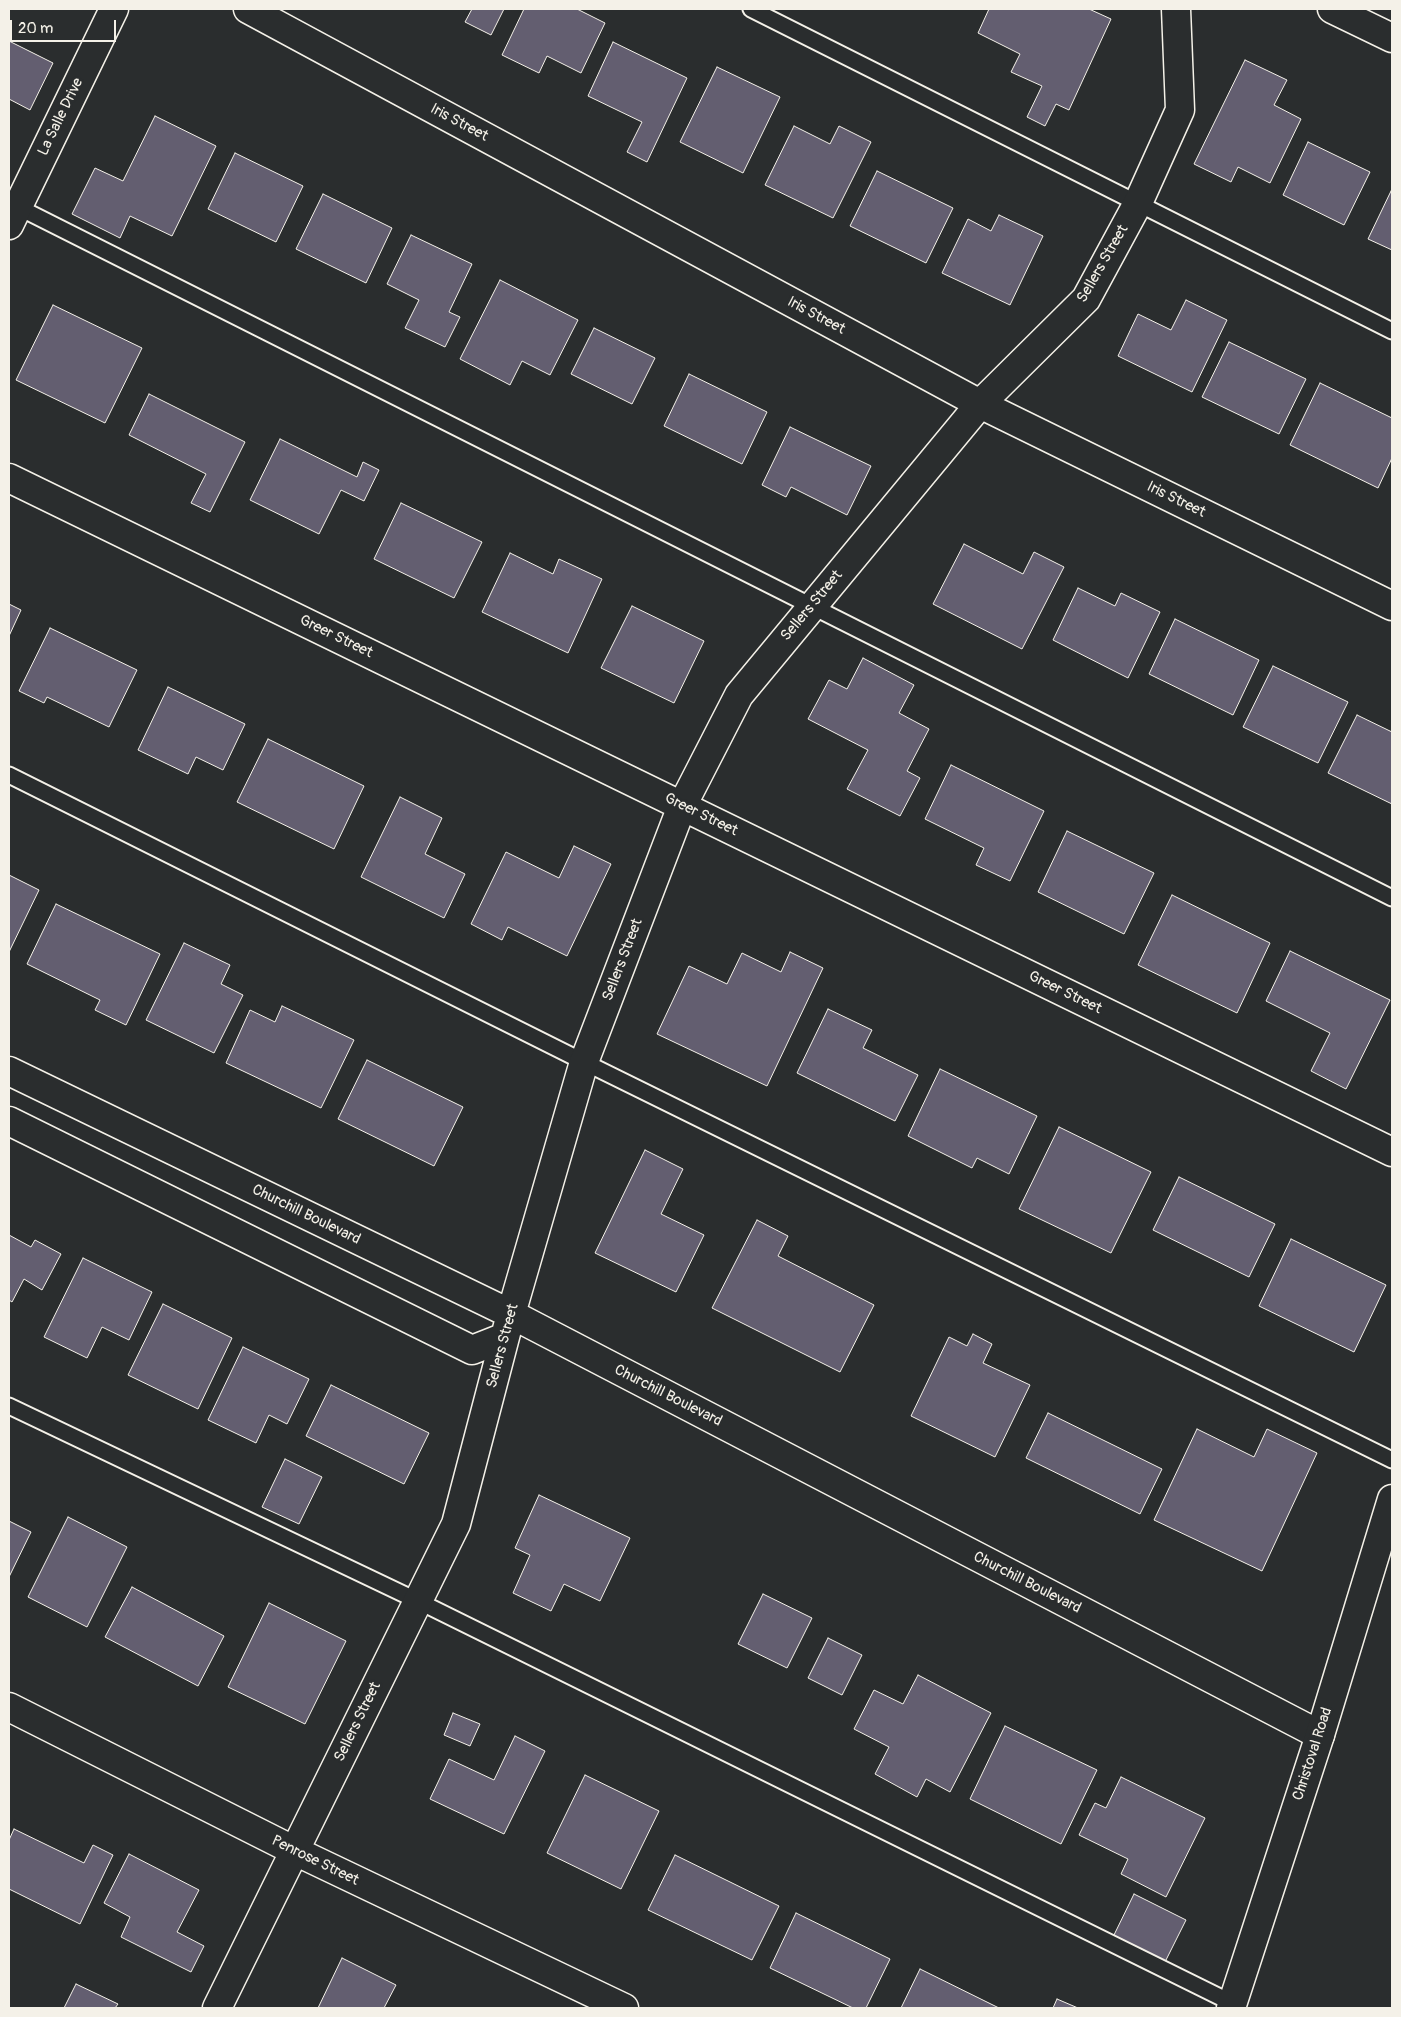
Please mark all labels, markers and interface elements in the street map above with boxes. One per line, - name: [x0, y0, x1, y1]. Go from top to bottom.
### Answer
- scale bar: [12, 10, 119, 42]
- text: 20 m: [18, 19, 53, 38]
- street label: La Salle Drive: [34, 75, 88, 159]
- street label: Iris Street: [427, 100, 491, 146]
- street label: Sellers Street: [1074, 222, 1132, 306]
- street label: Iris Street: [784, 293, 848, 339]
- street label: Iris Street: [1144, 478, 1208, 522]
- street label: Sellers Street: [777, 567, 847, 645]
- street label: Greer Street: [297, 612, 375, 662]
- street label: Greer Street: [662, 790, 740, 840]
- street label: Sellers Street: [599, 916, 647, 1004]
- street label: Greer Street: [1026, 968, 1104, 1018]
- street label: Churchill Boulevard: [249, 1181, 363, 1249]
- street label: Sellers Street: [483, 1302, 523, 1390]
- street label: Churchill Boulevard: [611, 1361, 725, 1431]
- street label: Churchill Boulevard: [970, 1548, 1084, 1618]
- street label: Sellers Street: [331, 1679, 385, 1765]
- street label: Christoval Road: [1289, 1705, 1337, 1803]
- street label: Penrose Street: [268, 1832, 362, 1890]

